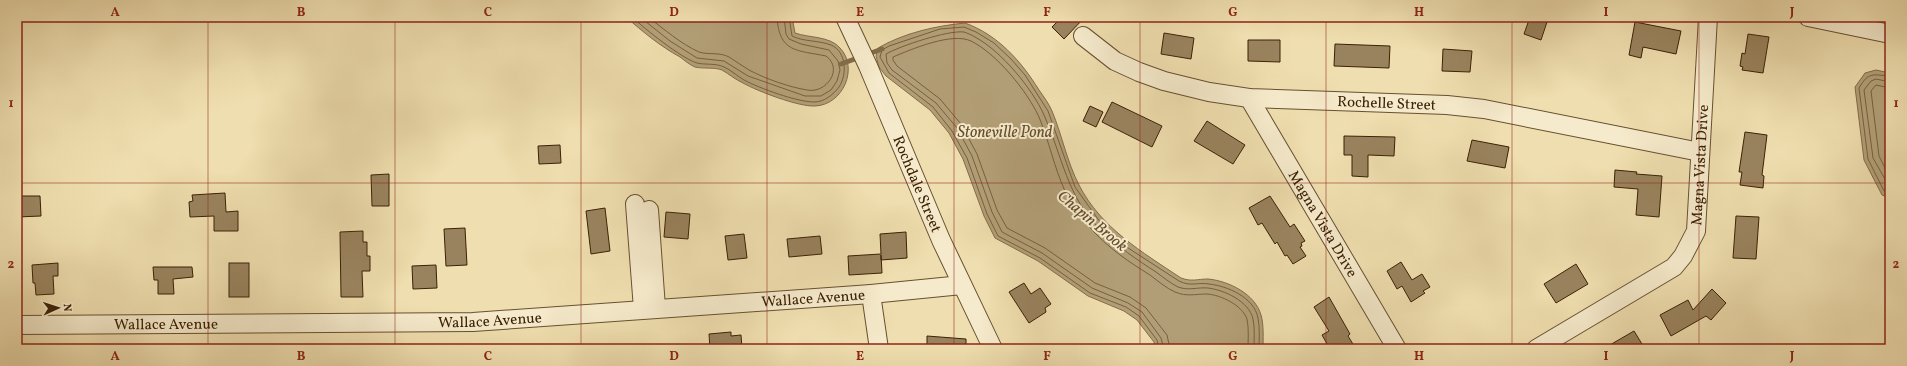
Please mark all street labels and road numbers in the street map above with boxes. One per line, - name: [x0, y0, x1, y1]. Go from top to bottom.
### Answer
- street label: Rochelle Street: [1337, 92, 1436, 117]
- street label: Magna Vista Drive: [1687, 104, 1715, 226]
- street label: Rochdale Street: [886, 133, 946, 236]
- street label: Magna Vista Drive: [1282, 167, 1362, 282]
- street label: Wallace Avenue: [761, 285, 866, 314]
- street label: Wallace Avenue: [438, 308, 543, 334]
- street label: Wallace Avenue: [114, 315, 218, 336]

